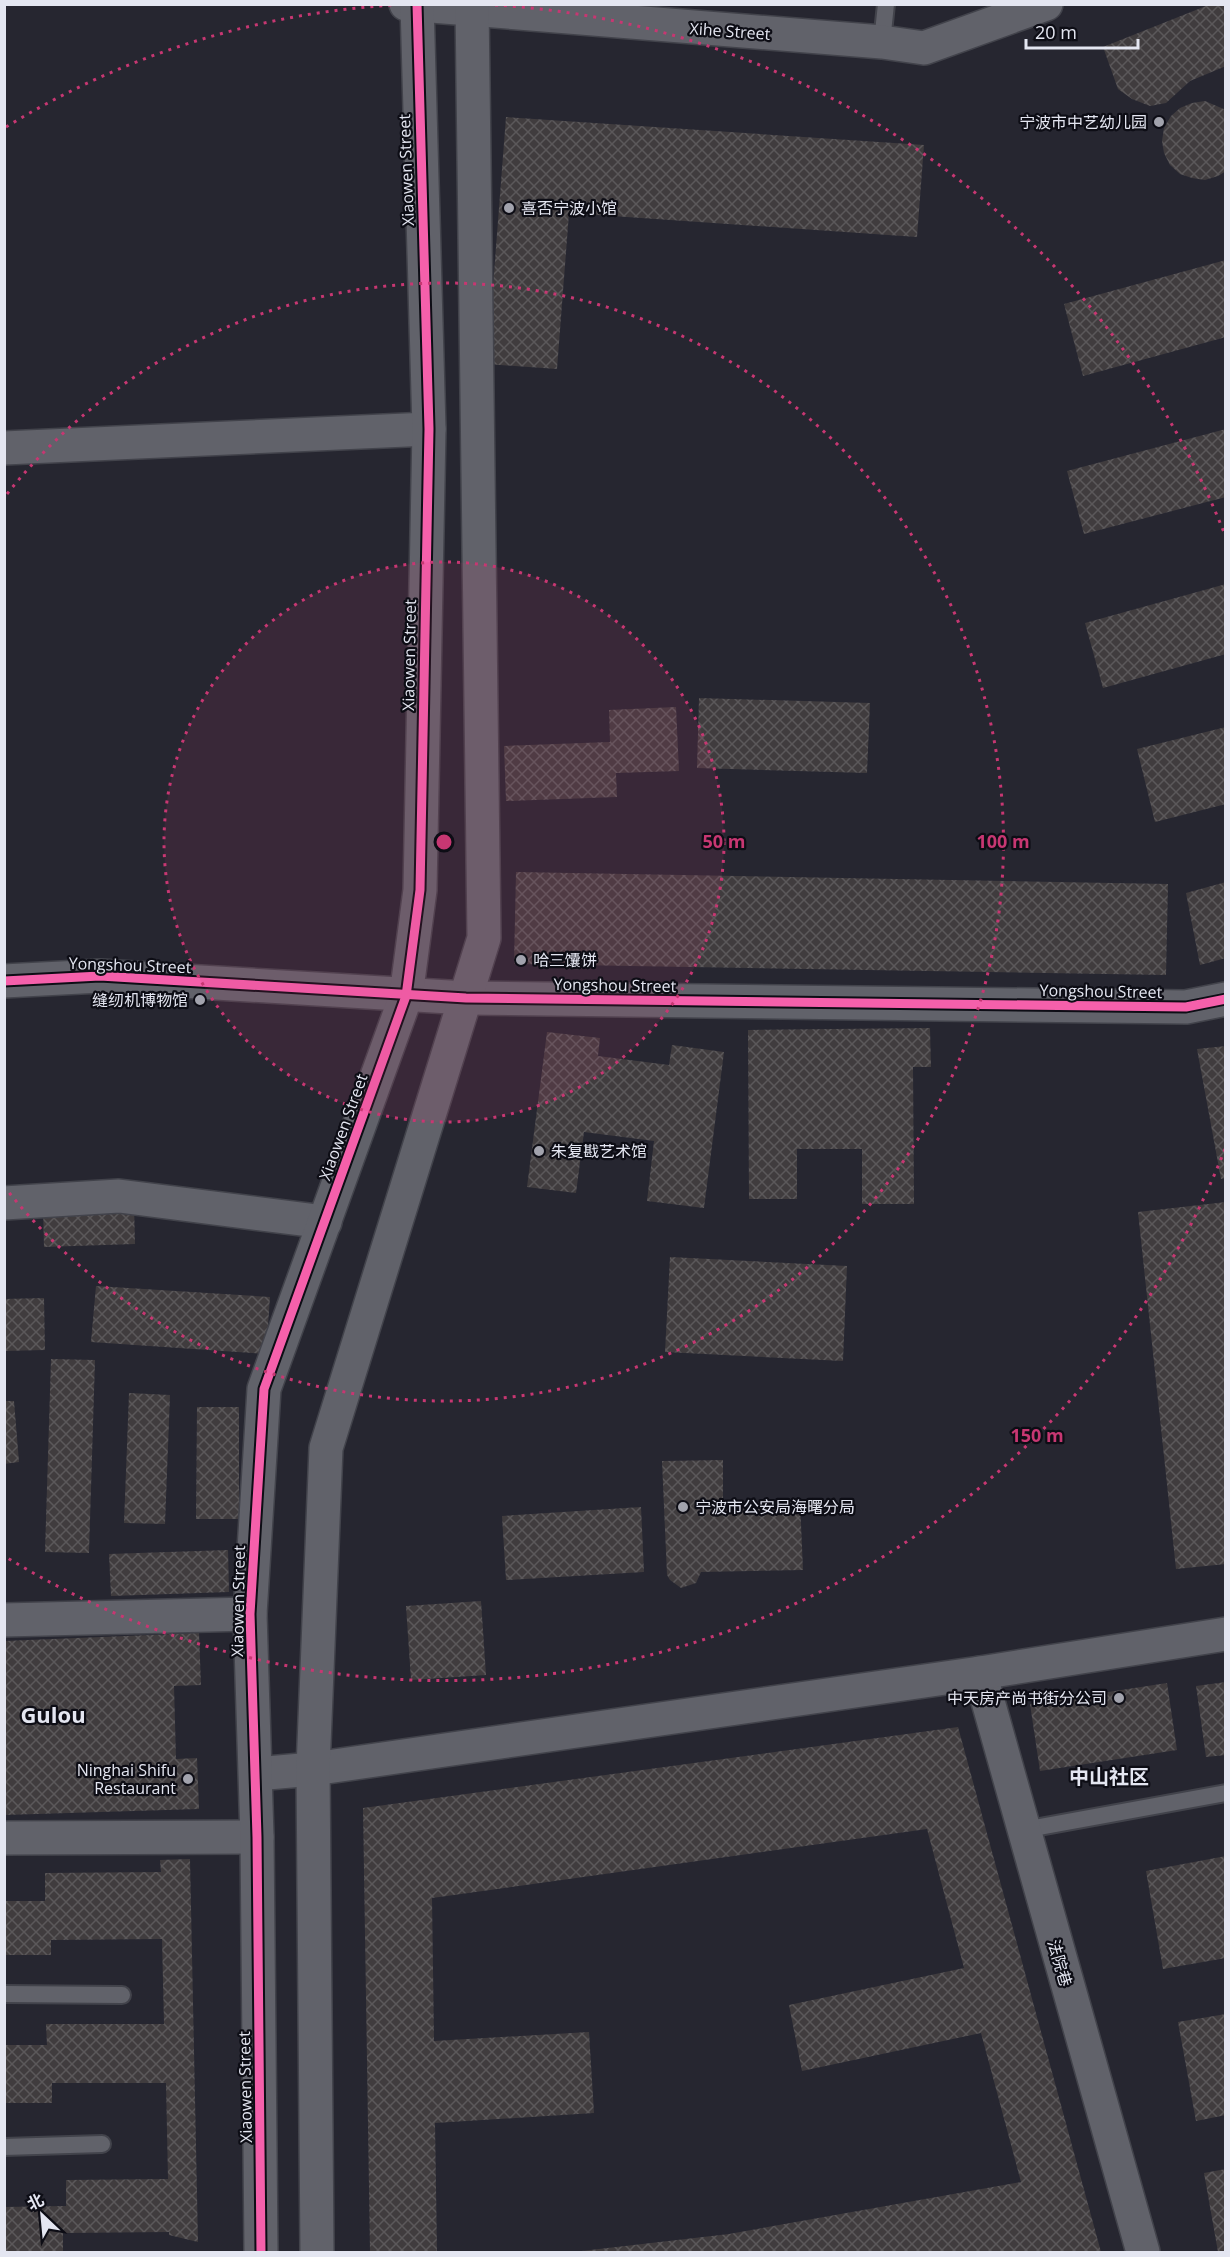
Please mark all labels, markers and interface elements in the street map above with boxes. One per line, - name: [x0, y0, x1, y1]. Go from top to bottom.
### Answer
- scale bar: [1026, 12, 1138, 50]
- street label: Xihe Street: [689, 17, 771, 45]
- text: 20 m: [1035, 20, 1077, 44]
- place label: 宁波市中艺幼儿园: [1019, 111, 1147, 133]
- street label: Xiaowen Street: [393, 113, 419, 226]
- marker: 宁波市中艺幼儿园: [1152, 115, 1166, 129]
- place label: 喜否宁波小馆: [521, 197, 617, 219]
- marker: 喜否宁波小馆: [502, 201, 516, 215]
- street label: Xiaowen Street: [397, 599, 421, 711]
- text: 50 m: [703, 829, 745, 853]
- text: 100 m: [976, 829, 1030, 853]
- centre of rings: [434, 832, 454, 852]
- place label: 哈三馕饼: [533, 949, 597, 971]
- street label: Yongshou Street: [68, 952, 192, 978]
- marker: 哈三馕饼: [514, 953, 528, 967]
- street label: Yongshou Street: [553, 973, 677, 997]
- street label: Yongshou Street: [1039, 979, 1163, 1003]
- place label: 缝纫机博物馆: [92, 989, 188, 1011]
- marker: 缝纫机博物馆: [193, 993, 207, 1007]
- street label: Xiaowen Street: [314, 1070, 373, 1183]
- place label: 朱复戡艺术馆: [551, 1140, 647, 1162]
- marker: 朱复戡艺术馆: [532, 1144, 546, 1158]
- text: 150 m: [1010, 1423, 1064, 1447]
- place label: 宁波市公安局海曙分局: [695, 1496, 855, 1518]
- marker: 宁波市公安局海曙分局: [676, 1500, 690, 1514]
- street label: Xiaowen Street: [226, 1545, 250, 1657]
- place label: 中天房产尚书街分公司: [947, 1687, 1107, 1709]
- marker: 中天房产尚书街分公司: [1112, 1691, 1126, 1705]
- district label: Gulou: [20, 1699, 86, 1729]
- place label: Ninghai Shifu Restaurant: [77, 1759, 176, 1799]
- district label: 中山社区: [1069, 1763, 1149, 1790]
- marker: Ninghai Shifu Restaurant: [181, 1772, 195, 1786]
- street label: 法院巷: [1043, 1937, 1077, 1989]
- street label: Xiaowen Street: [233, 2031, 257, 2143]
- north arrow: [12, 2185, 72, 2245]
- text: 北: [23, 2188, 47, 2215]

